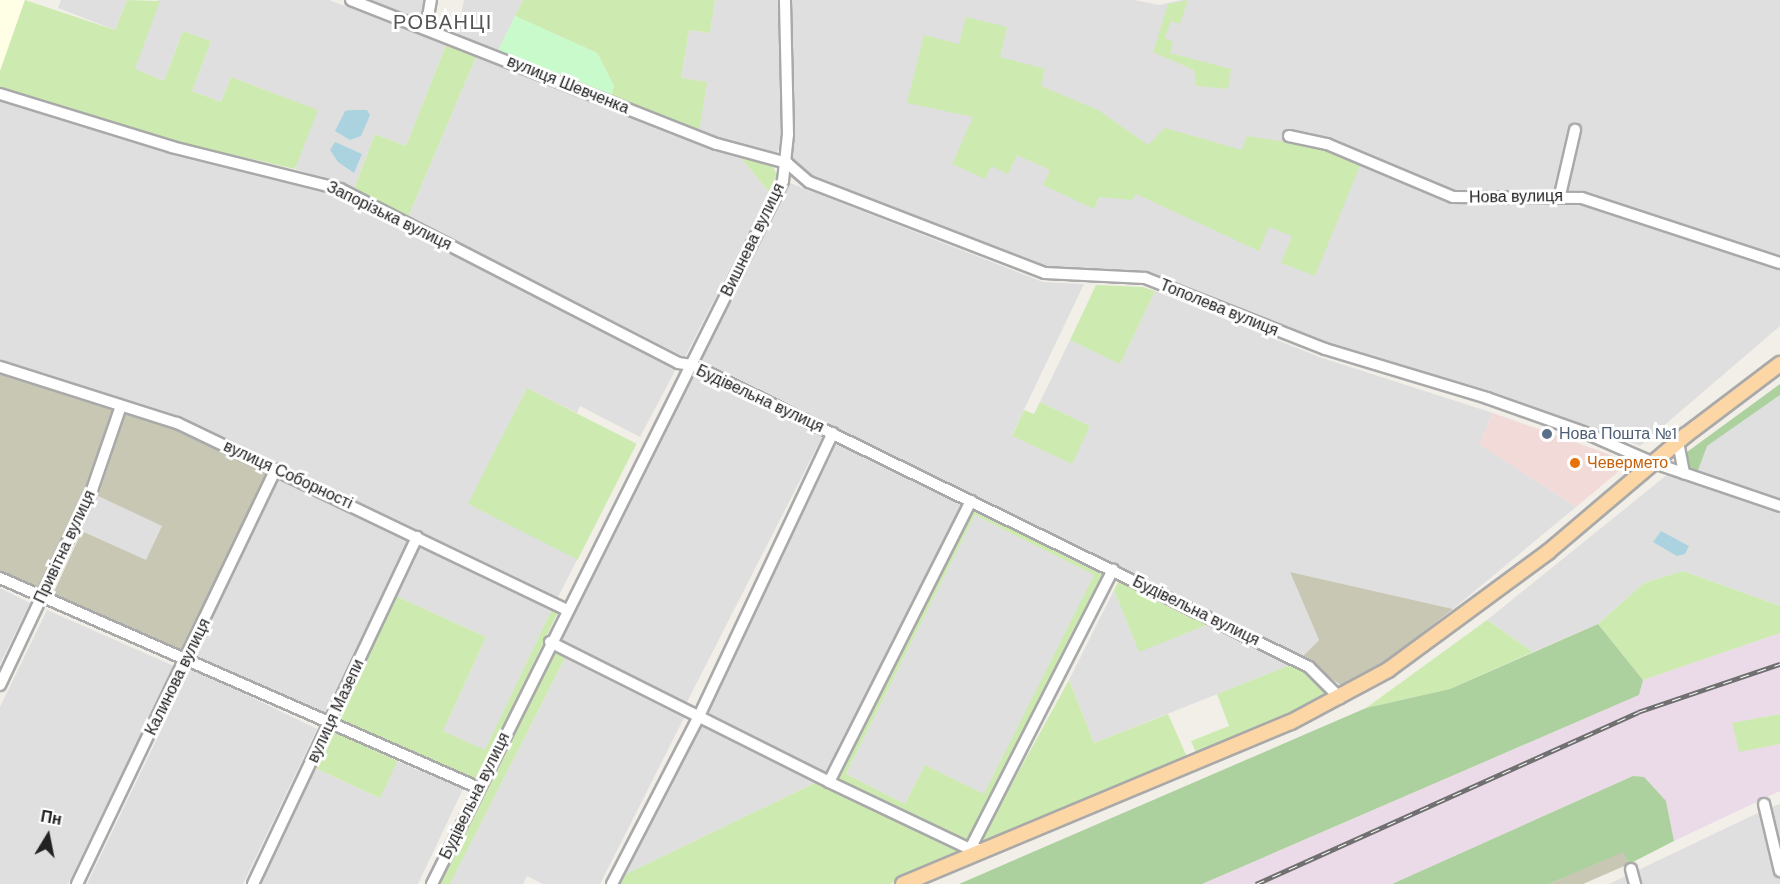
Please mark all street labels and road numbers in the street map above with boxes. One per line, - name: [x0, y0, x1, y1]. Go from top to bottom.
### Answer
- street label: вулиця Шевченка: [504, 52, 632, 118]
- street label: Запорізька вулиця: [323, 177, 455, 255]
- street label: Вишнева вулиця: [717, 180, 789, 300]
- street label: Нова вулиця: [1469, 187, 1563, 207]
- street label: Тополева вулиця: [1157, 275, 1281, 341]
- street label: Будівельна вулиця: [693, 361, 827, 437]
- street label: вулиця Соборності: [220, 437, 356, 513]
- street label: Привітна вулиця: [30, 487, 100, 607]
- street label: Будівельна вулиця: [1129, 572, 1263, 650]
- street label: Калинова вулиця: [141, 615, 215, 739]
- street label: вулиця Мазепи: [304, 656, 368, 766]
- street label: Будівельна вулиця: [436, 729, 514, 863]

